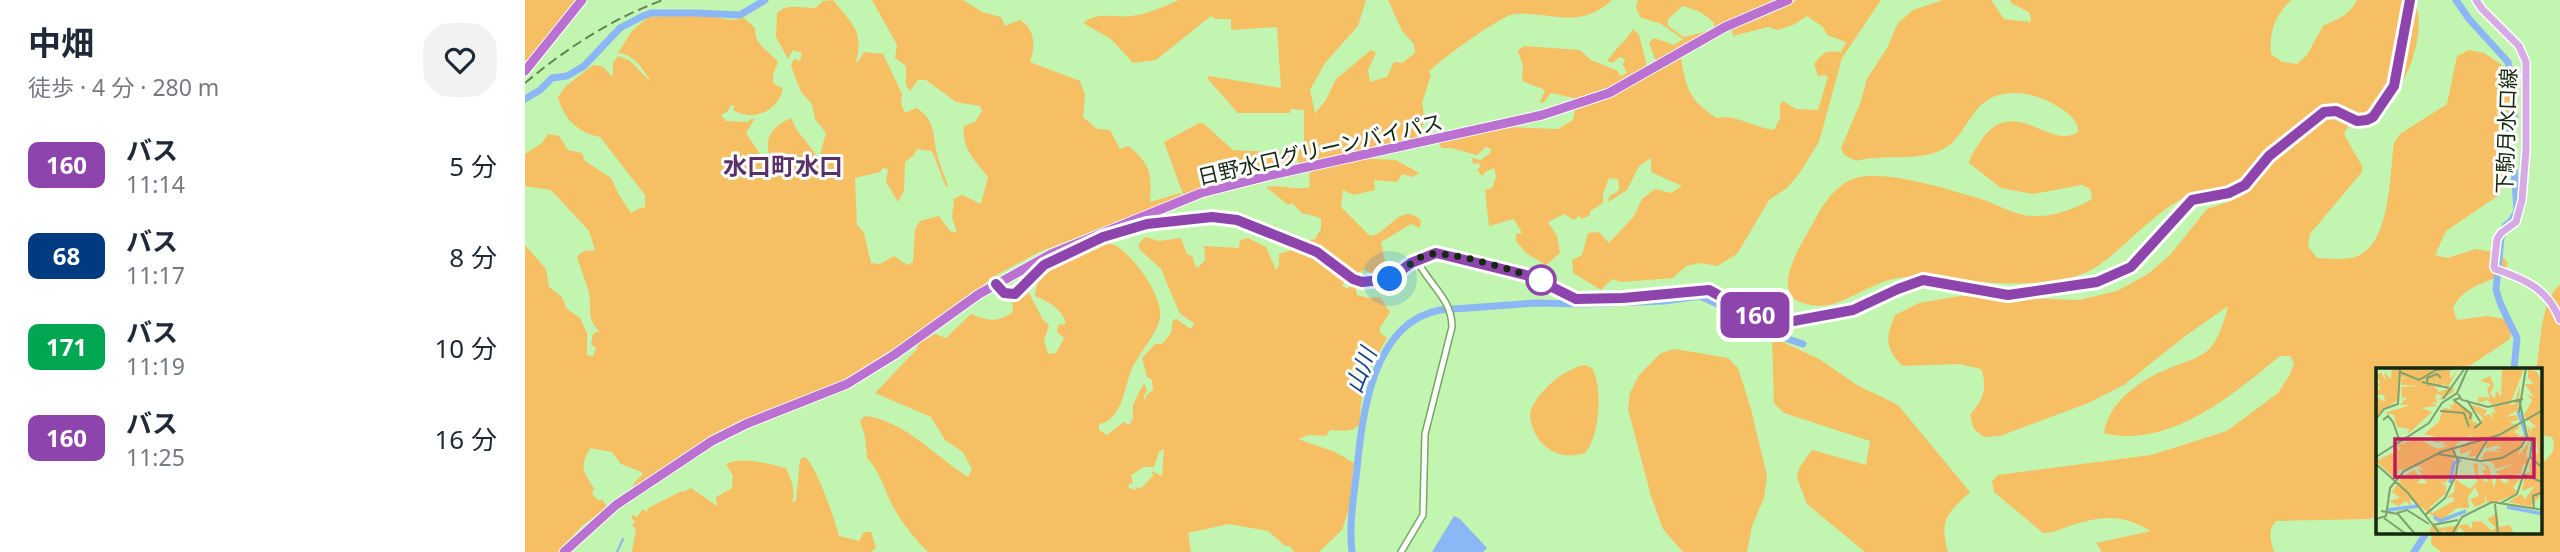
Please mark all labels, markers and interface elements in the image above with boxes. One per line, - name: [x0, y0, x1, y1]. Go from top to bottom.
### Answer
- text: 中畑: [28, 20, 94, 65]
- button: heart: [423, 23, 497, 97]
- street label: 下駒月水口線: [2490, 68, 2522, 194]
- text: 徒歩 · 4 分 · 280 m: [28, 71, 219, 103]
- street label: 日野水口グリーンバイパス: [1195, 107, 1445, 191]
- text: バス: [126, 132, 178, 168]
- text: 160: [46, 148, 87, 181]
- text: 5 分: [449, 148, 497, 184]
- district label: 水口町水口: [723, 149, 843, 182]
- text: 11:14: [126, 168, 185, 200]
- text: バス: [126, 223, 178, 259]
- text: 68: [53, 239, 80, 272]
- text: 8 分: [449, 239, 497, 275]
- text: 11:17: [126, 259, 185, 291]
- your location: [1372, 261, 1407, 296]
- unlabelled marker: [1526, 265, 1556, 295]
- line badge: 160: [1715, 292, 1795, 338]
- text: 160: [1734, 298, 1776, 331]
- text: バス: [126, 314, 178, 350]
- text: 171: [46, 330, 87, 363]
- text: 10 分: [434, 330, 497, 366]
- water label: 山川: [1337, 340, 1384, 397]
- text: 11:19: [126, 350, 185, 382]
- inset map: [2376, 368, 2543, 534]
- text: バス: [126, 405, 178, 441]
- text: 160: [46, 421, 87, 454]
- text: 16 分: [434, 421, 497, 457]
- text: 11:25: [126, 441, 185, 473]

